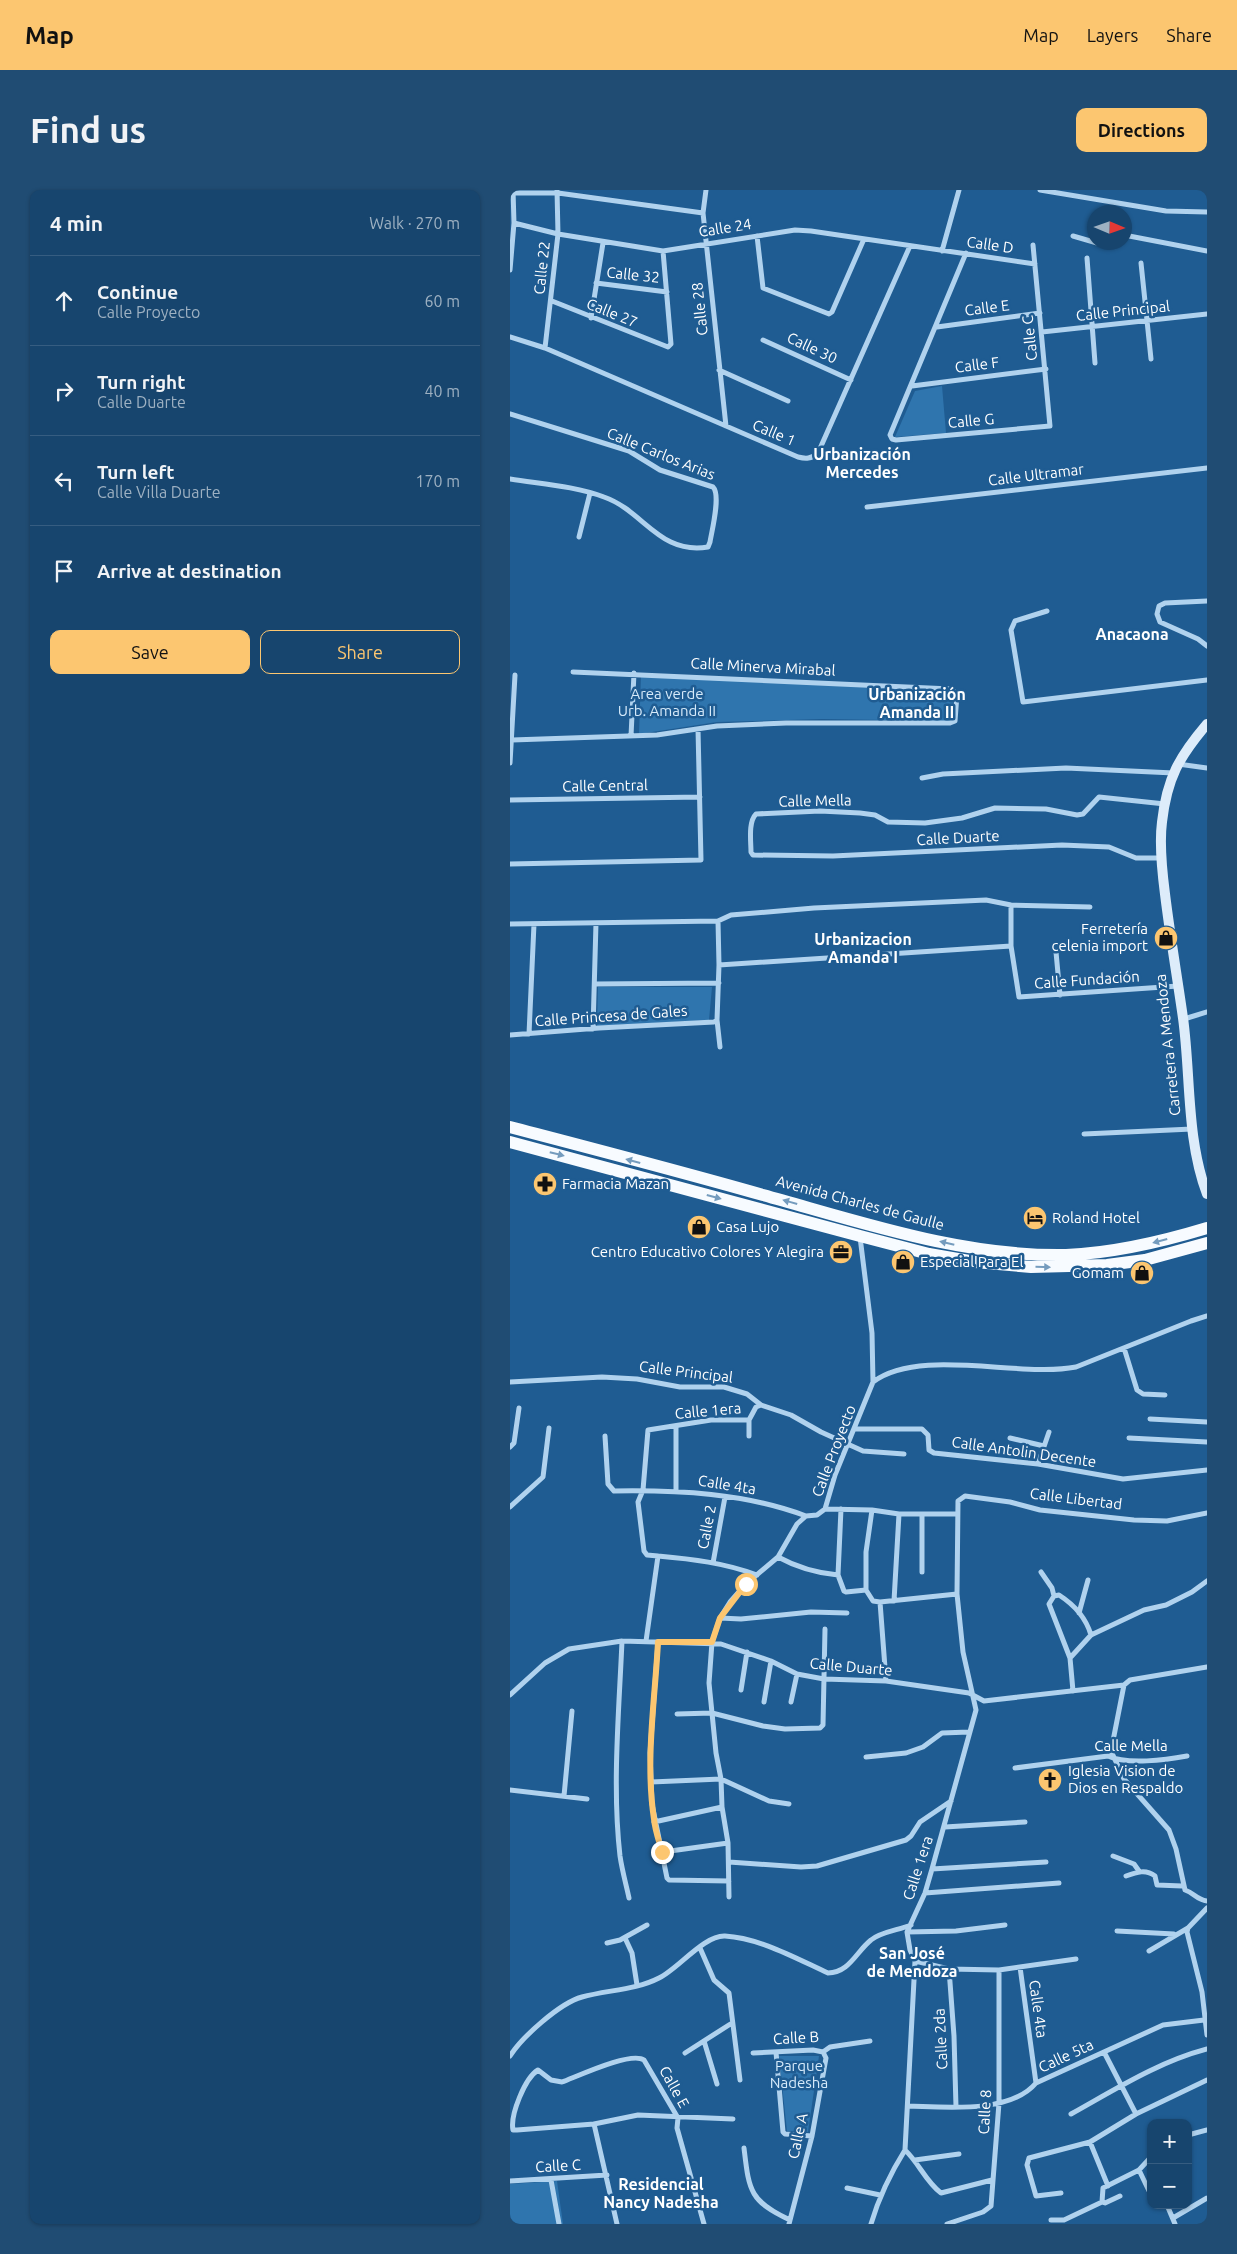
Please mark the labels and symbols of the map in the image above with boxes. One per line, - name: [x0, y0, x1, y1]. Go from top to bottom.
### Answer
- north arrow: [1087, 205, 1132, 250]
- street label: Calle 24: [697, 215, 753, 240]
- street label: Calle D: [966, 233, 1015, 256]
- street label: Calle 22: [530, 240, 553, 295]
- street label: Calle 32: [606, 263, 661, 286]
- street label: Calle 28: [688, 282, 711, 337]
- street label: Calle 27: [584, 295, 640, 330]
- street label: Calle E: [964, 296, 1010, 319]
- street label: Calle Principal: [1075, 297, 1171, 324]
- street label: Calle C: [1019, 314, 1040, 362]
- street label: Calle 30: [784, 329, 840, 367]
- street label: Calle F: [954, 353, 1000, 376]
- street label: Calle G: [947, 410, 995, 431]
- street label: Calle 1: [750, 416, 798, 449]
- street label: Calle Carlos Arias: [605, 424, 718, 483]
- district label: Urbanización Mercedes: [813, 445, 911, 481]
- street label: Calle Ultramar: [987, 460, 1085, 489]
- district label: Anacaona: [1095, 625, 1169, 643]
- street label: Calle Minerva Mirabal: [690, 654, 836, 679]
- park label: Area verde Urb. Amanda II: [618, 685, 716, 719]
- district label: Urbanización Amanda II: [868, 685, 966, 721]
- street label: Calle Central: [562, 776, 648, 795]
- street label: Calle Mella: [778, 791, 852, 810]
- street label: Calle Duarte: [916, 827, 1000, 848]
- place label: Ferretería celenia import: [1052, 920, 1148, 954]
- shop icon: Ferretería celenia import: [1153, 925, 1179, 951]
- district label: Urbanizacion Amanda I: [814, 930, 912, 966]
- street label: Calle Fundación: [1034, 967, 1140, 992]
- street label: Carretera A Mendoza: [1152, 973, 1183, 1117]
- street label: Calle Princesa de Gales: [534, 1002, 688, 1029]
- one-way arrow: [550, 1150, 565, 1158]
- one-way arrow: [625, 1156, 640, 1164]
- pharmacy icon: Farmacia Mazan: [532, 1171, 558, 1197]
- street label: Avenida Charles de Gaulle: [774, 1172, 946, 1233]
- place label: Farmacia Mazan: [562, 1175, 669, 1192]
- one-way arrow: [706, 1194, 721, 1202]
- one-way arrow: [782, 1198, 797, 1206]
- hotel icon: Roland Hotel: [1022, 1205, 1048, 1231]
- place label: Roland Hotel: [1052, 1209, 1140, 1226]
- shop icon: Casa Lujo: [686, 1214, 712, 1240]
- place label: Casa Lujo: [716, 1218, 779, 1235]
- one-way arrow: [1153, 1237, 1168, 1245]
- office icon: Centro Educativo Colores Y Alegira: [828, 1239, 854, 1265]
- one-way arrow: [940, 1239, 955, 1247]
- place label: Centro Educativo Colores Y Alegira: [591, 1243, 824, 1260]
- shop icon: Especial Para El: [890, 1249, 916, 1275]
- place label: Especial Para El: [920, 1253, 1023, 1270]
- shop icon: Gomam: [1129, 1260, 1155, 1286]
- one-way arrow: [1035, 1263, 1051, 1271]
- place label: Gomam: [1072, 1264, 1124, 1281]
- street label: Calle Principal: [638, 1357, 734, 1386]
- street label: Calle 1era: [674, 1399, 742, 1422]
- street label: Calle Proyecto: [808, 1403, 859, 1499]
- street label: Calle Antolin Decente: [951, 1433, 1097, 1470]
- street label: Calle 4ta: [697, 1472, 757, 1497]
- street label: Calle Libertad: [1029, 1484, 1123, 1513]
- street label: Calle 2: [694, 1503, 719, 1551]
- route start: [735, 1573, 758, 1596]
- street label: Calle Duarte: [809, 1654, 893, 1679]
- street label: Calle Mella: [1094, 1737, 1168, 1754]
- place label: Iglesia Vision de Dios en Respaldo: [1068, 1762, 1183, 1796]
- church icon: Iglesia Vision de Dios en Respaldo: [1037, 1767, 1063, 1793]
- street label: Calle 1era: [899, 1834, 936, 1902]
- route end: [651, 1841, 674, 1864]
- district label: San José de Mendoza: [867, 1944, 957, 1980]
- street label: Calle 4ta: [1026, 1979, 1051, 2039]
- street label: Calle 2da: [930, 2008, 951, 2070]
- street label: Calle B: [773, 2028, 819, 2047]
- street label: Calle 5ta: [1036, 2035, 1096, 2076]
- park label: Parque Nadesha: [770, 2057, 828, 2091]
- street label: Calle E: [656, 2063, 693, 2111]
- street label: Calle 8: [975, 2089, 994, 2135]
- street label: Calle A: [784, 2111, 811, 2160]
- street label: Calle C: [535, 2156, 581, 2175]
- district label: Residencial Nancy Nadesha: [603, 2175, 719, 2211]

